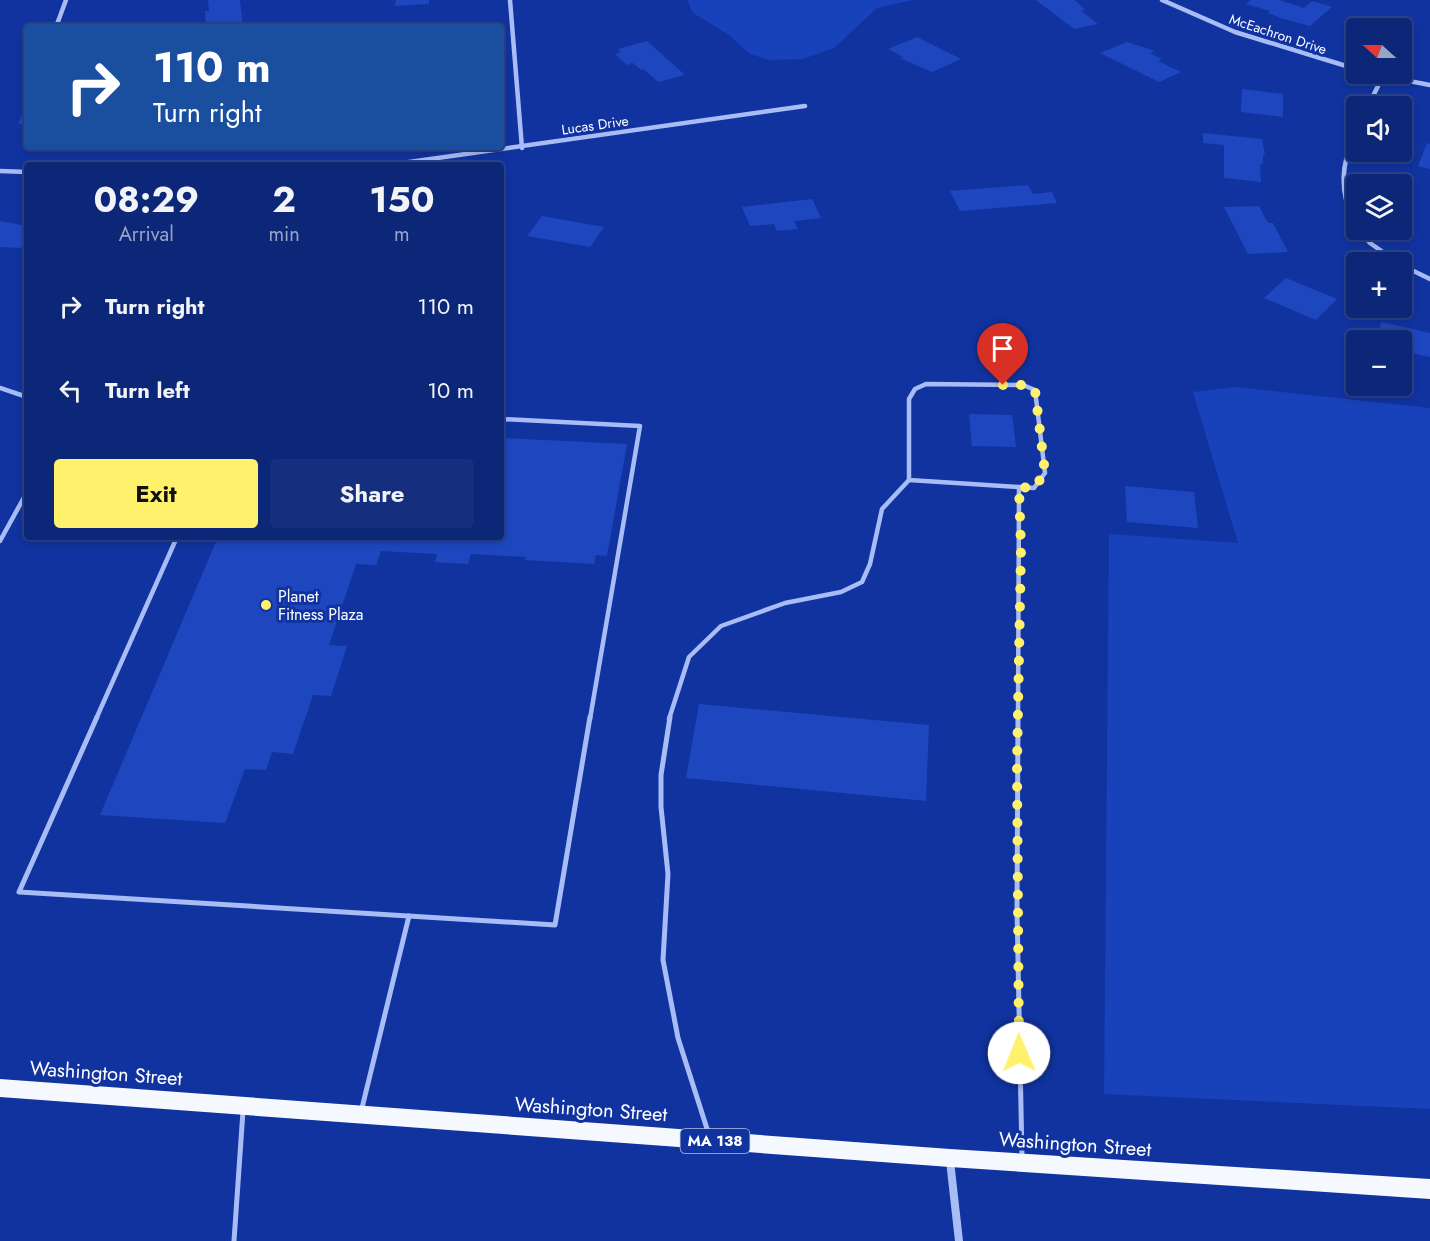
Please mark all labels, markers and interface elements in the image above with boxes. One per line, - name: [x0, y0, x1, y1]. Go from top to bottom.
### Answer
- street label: McEachron Drive: [1227, 9, 1329, 59]
- north arrow: [1346, 18, 1412, 84]
- map controls: [1346, 18, 1412, 396]
- text: 110 m: [153, 37, 271, 98]
- icon: right: [54, 48, 132, 126]
- text: Turn right: [153, 93, 261, 132]
- button: sound: [1346, 96, 1412, 162]
- street label: Lucas Drive: [560, 110, 630, 140]
- text: 08:29: [93, 173, 199, 225]
- text: 2: [272, 173, 296, 225]
- text: 150: [369, 173, 435, 225]
- button: layers: [1346, 174, 1412, 240]
- text: Arrival: [119, 220, 174, 249]
- text: min: [268, 220, 300, 249]
- text: m: [394, 220, 410, 249]
- button: +: [1346, 252, 1412, 318]
- icon: right: [54, 290, 87, 323]
- text: Turn right: [105, 290, 205, 322]
- text: 110 m: [417, 290, 474, 322]
- pin: [977, 323, 1028, 385]
- button: −: [1346, 330, 1412, 396]
- icon: arrive: [986, 332, 1019, 365]
- icon: left: [54, 374, 87, 407]
- text: Turn left: [105, 374, 190, 406]
- text: 10 m: [427, 374, 474, 406]
- button: Exit: [54, 459, 258, 528]
- button: Share: [270, 459, 474, 528]
- place label: Planet Fitness Plaza: [278, 585, 364, 626]
- marker: Planet Fitness Plaza: [259, 598, 273, 612]
- position arrow: [987, 1021, 1051, 1085]
- street label: Washington Street: [29, 1054, 183, 1093]
- street label: Washington Street: [514, 1090, 668, 1129]
- street label: Washington Street: [998, 1125, 1152, 1164]
- road number: MA 138: [680, 1129, 750, 1153]

